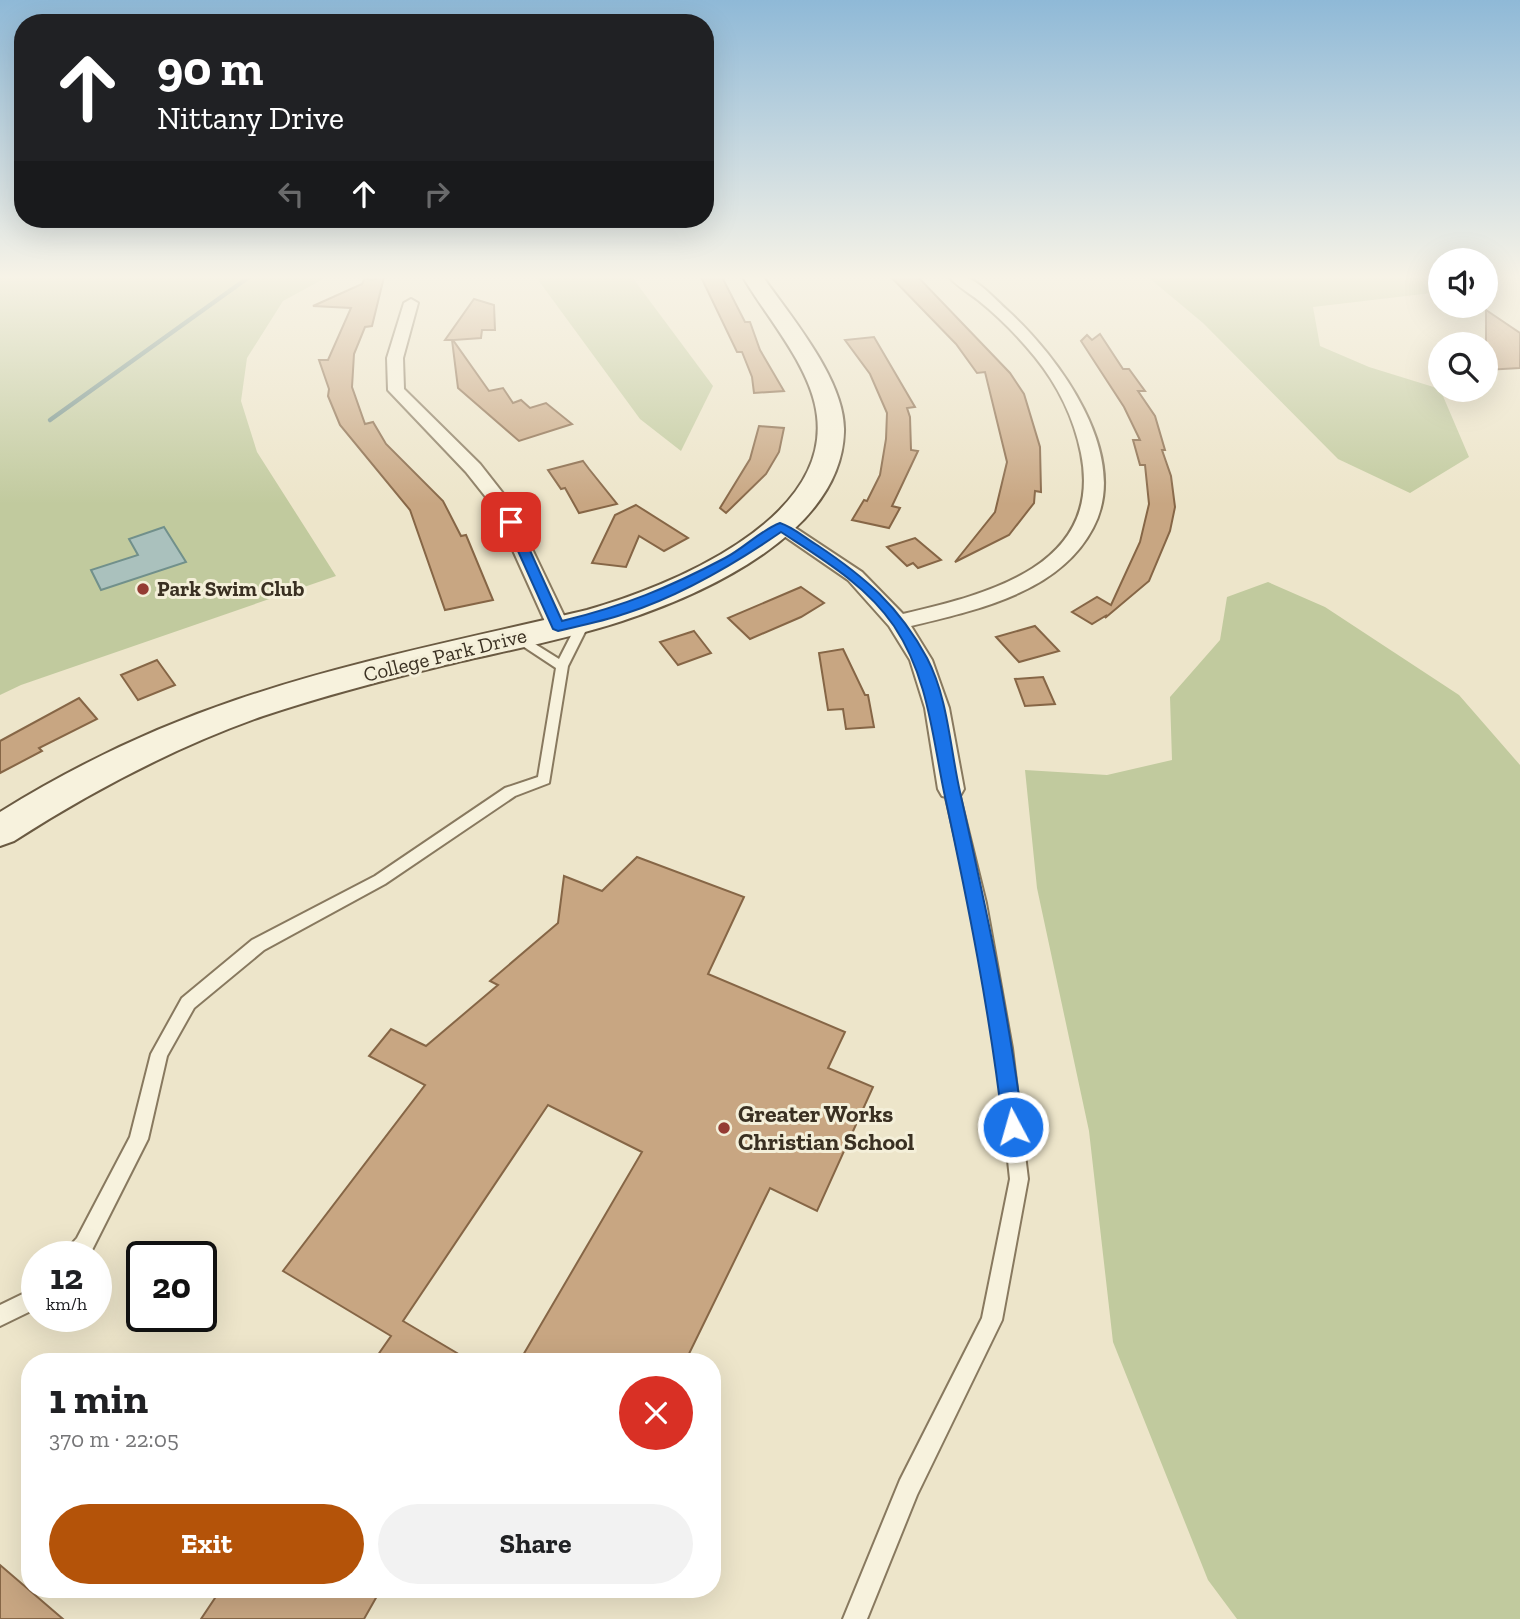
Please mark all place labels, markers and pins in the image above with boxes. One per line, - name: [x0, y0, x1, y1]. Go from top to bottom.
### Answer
- pin: [481, 492, 541, 552]
- place label: Park Swim Club: [157, 576, 305, 601]
- marker: Park Swim Club: [135, 581, 151, 597]
- place label: Greater Works Christian School: [738, 1099, 914, 1156]
- marker: Greater Works Christian School: [716, 1120, 732, 1136]

